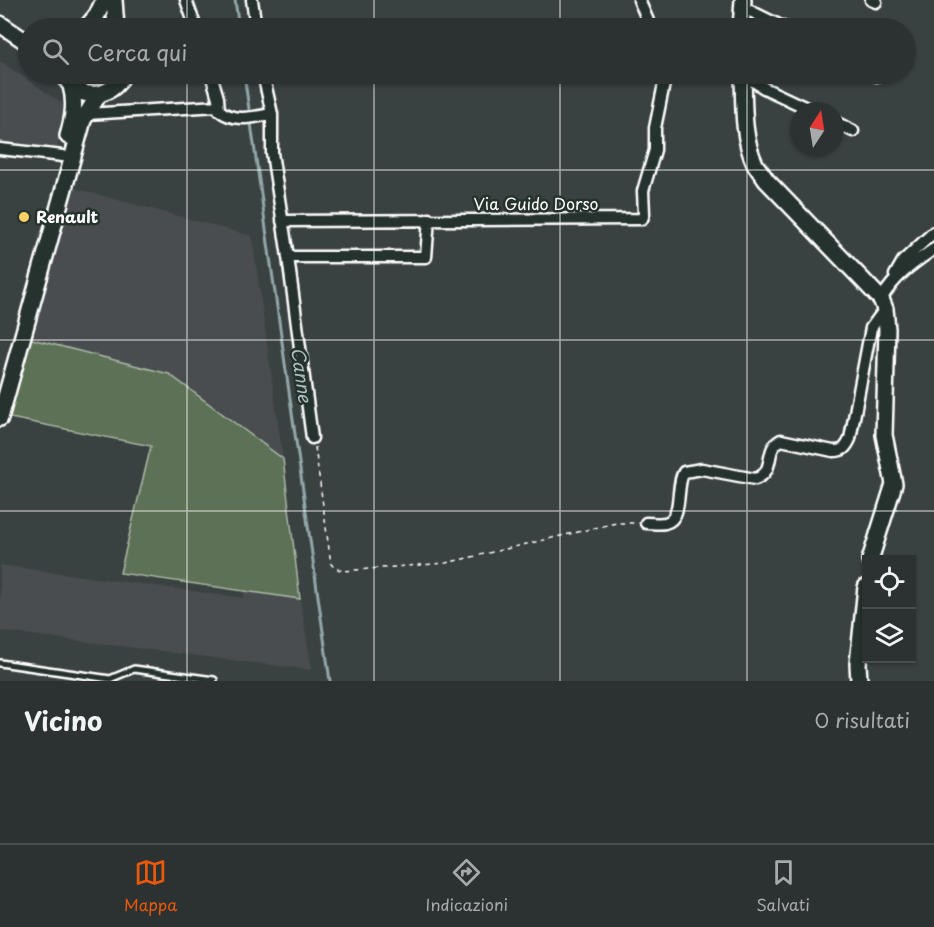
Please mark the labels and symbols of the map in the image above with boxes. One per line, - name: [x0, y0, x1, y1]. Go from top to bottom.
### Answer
- north arrow: [790, 102, 844, 156]
- street label: Via Guido Dorso: [474, 191, 599, 215]
- place label: Renault: [36, 204, 98, 228]
- marker: Renault: [17, 210, 31, 224]
- water label: Canne: [285, 345, 320, 405]

